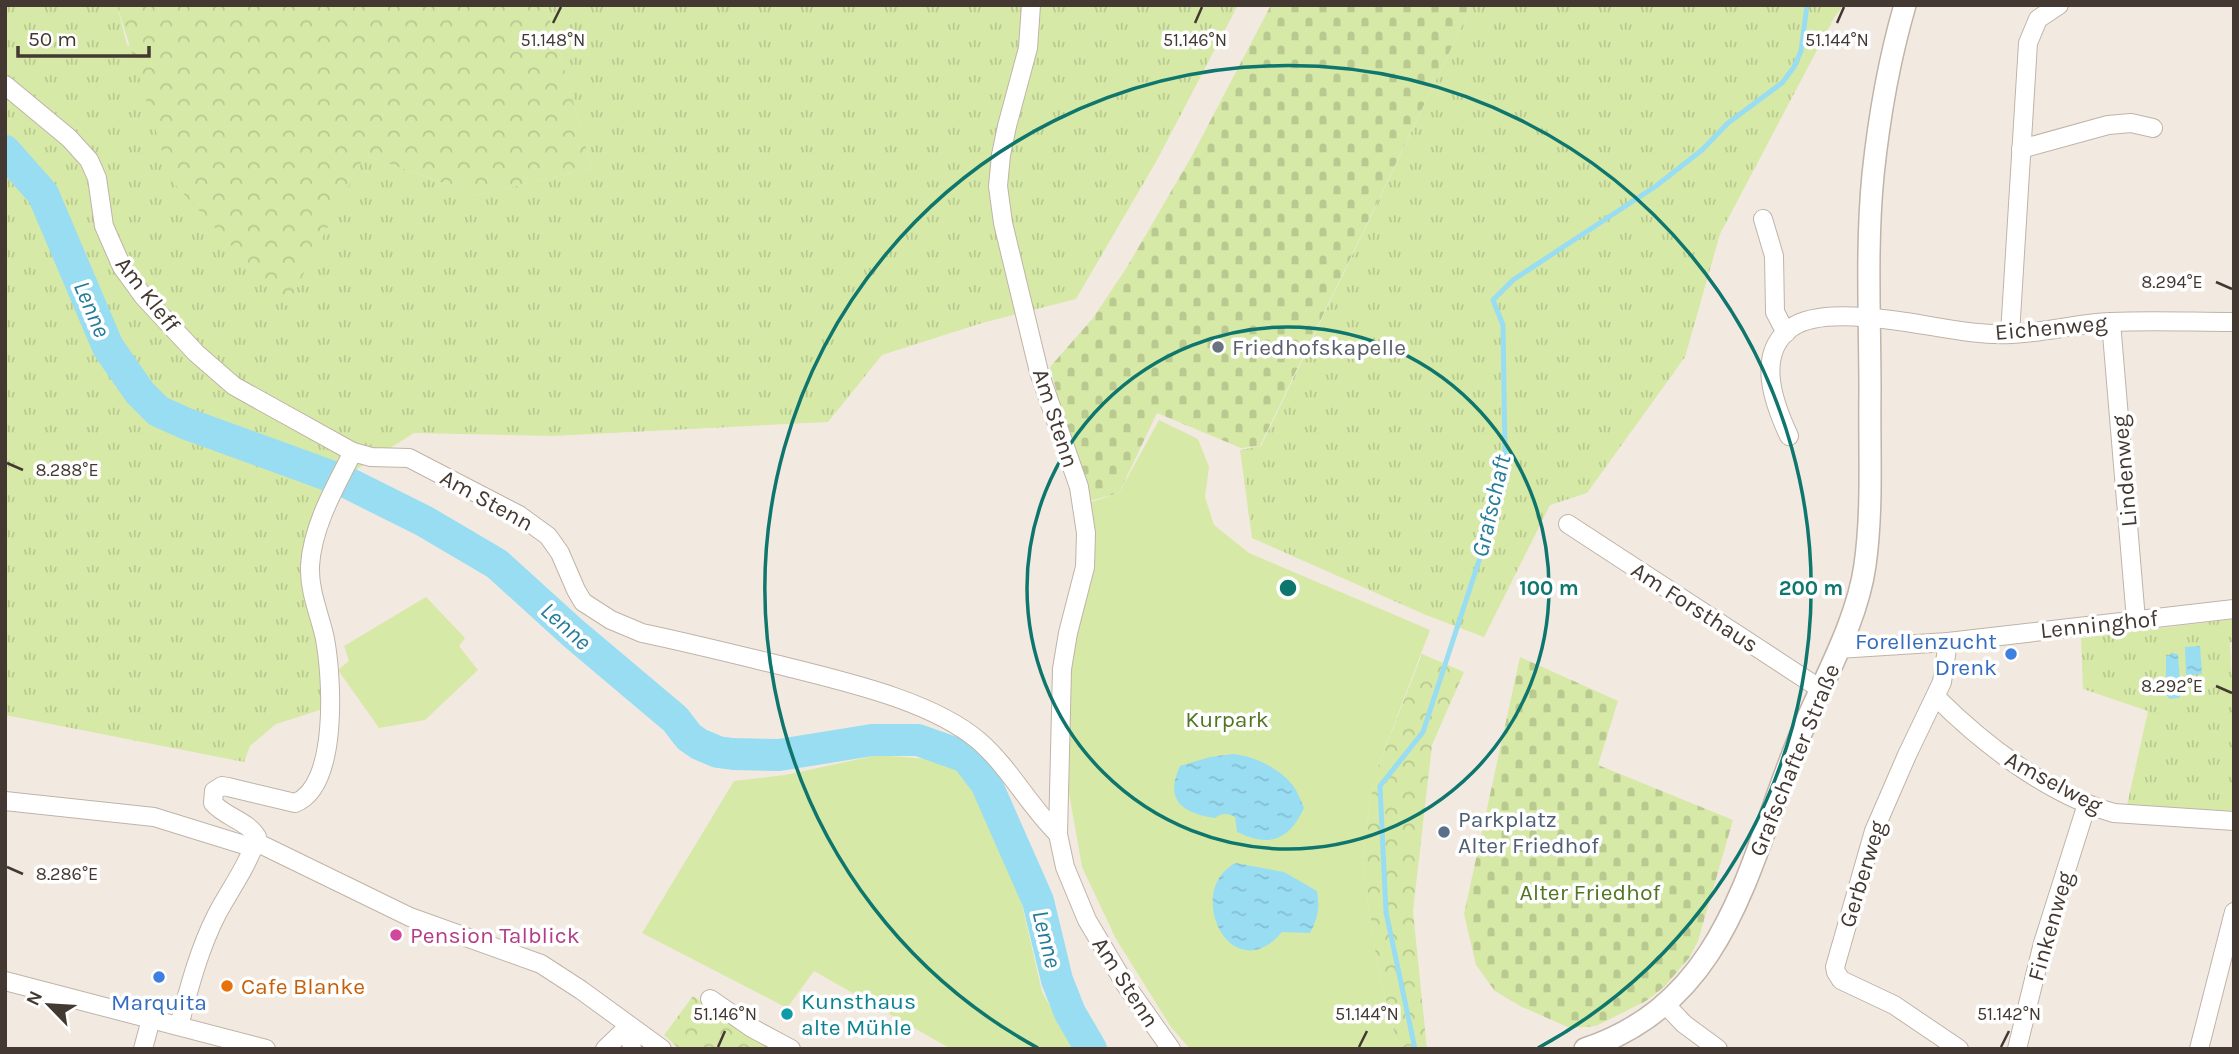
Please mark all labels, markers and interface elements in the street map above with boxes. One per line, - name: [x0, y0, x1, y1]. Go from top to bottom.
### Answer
- scale bar: [18, 14, 149, 58]
- text: 50 m: [28, 27, 77, 51]
- text: 51.148°N: [521, 29, 585, 51]
- text: 51.146°N: [1163, 29, 1227, 51]
- text: 51.144°N: [1805, 29, 1869, 51]
- street label: Am Kleff: [110, 251, 185, 337]
- text: 8.294°E: [2141, 271, 2203, 293]
- water label: Lenne: [68, 277, 116, 341]
- street label: Eichenweg: [1994, 309, 2108, 346]
- place label: Friedhofskapelle: [1232, 334, 1406, 361]
- marker: Friedhofskapelle: [1210, 339, 1226, 355]
- street label: Am Stenn: [1027, 365, 1084, 471]
- street label: Lindenweg: [2106, 414, 2143, 528]
- water label: Grafschaft: [1466, 451, 1517, 560]
- text: 8.288°E: [35, 459, 99, 481]
- street label: Am Stenn: [435, 464, 538, 537]
- street label: Am Forsthaus: [1626, 556, 1763, 658]
- centre of rings: [1276, 576, 1300, 600]
- text: 100 m: [1519, 576, 1579, 600]
- text: 200 m: [1779, 576, 1843, 600]
- water label: Lenne: [535, 596, 597, 656]
- street label: Lenninghof: [2039, 605, 2159, 644]
- place label: Forellenzucht Drenk: [1855, 628, 1997, 681]
- marker: Forellenzucht Drenk: [2003, 646, 2019, 662]
- street label: Grafschafter Straße: [1744, 660, 1845, 860]
- text: 8.292°E: [2141, 675, 2203, 697]
- park label: Kurpark: [1185, 706, 1269, 733]
- street label: Amselweg: [2000, 746, 2107, 819]
- place label: Parkplatz Alter Friedhof: [1458, 806, 1599, 859]
- street label: Gerberweg: [1833, 818, 1891, 931]
- marker: Parkplatz Alter Friedhof: [1436, 824, 1452, 840]
- text: 8.286°E: [36, 863, 98, 885]
- street label: Finkenweg: [2022, 868, 2079, 984]
- park label: Alter Friedhof: [1520, 879, 1661, 906]
- water label: Lenne: [1026, 907, 1068, 971]
- place label: Pension Talblick: [410, 922, 580, 949]
- marker: Pension Talblick: [388, 927, 404, 943]
- street label: Am Stenn: [1086, 932, 1165, 1033]
- marker: Marquita: [151, 969, 167, 985]
- north arrow: [14, 970, 84, 1040]
- place label: Cafe Blanke: [241, 973, 365, 1000]
- marker: Cafe Blanke: [219, 978, 235, 994]
- text: N: [22, 987, 47, 1009]
- place label: Kunsthaus alte Mühle: [801, 988, 916, 1041]
- place label: Marquita: [111, 989, 207, 1016]
- text: 51.146°N: [693, 1003, 757, 1025]
- text: 51.144°N: [1335, 1003, 1399, 1025]
- text: 51.142°N: [1977, 1003, 2041, 1025]
- marker: Kunsthaus alte Mühle: [779, 1006, 795, 1022]

